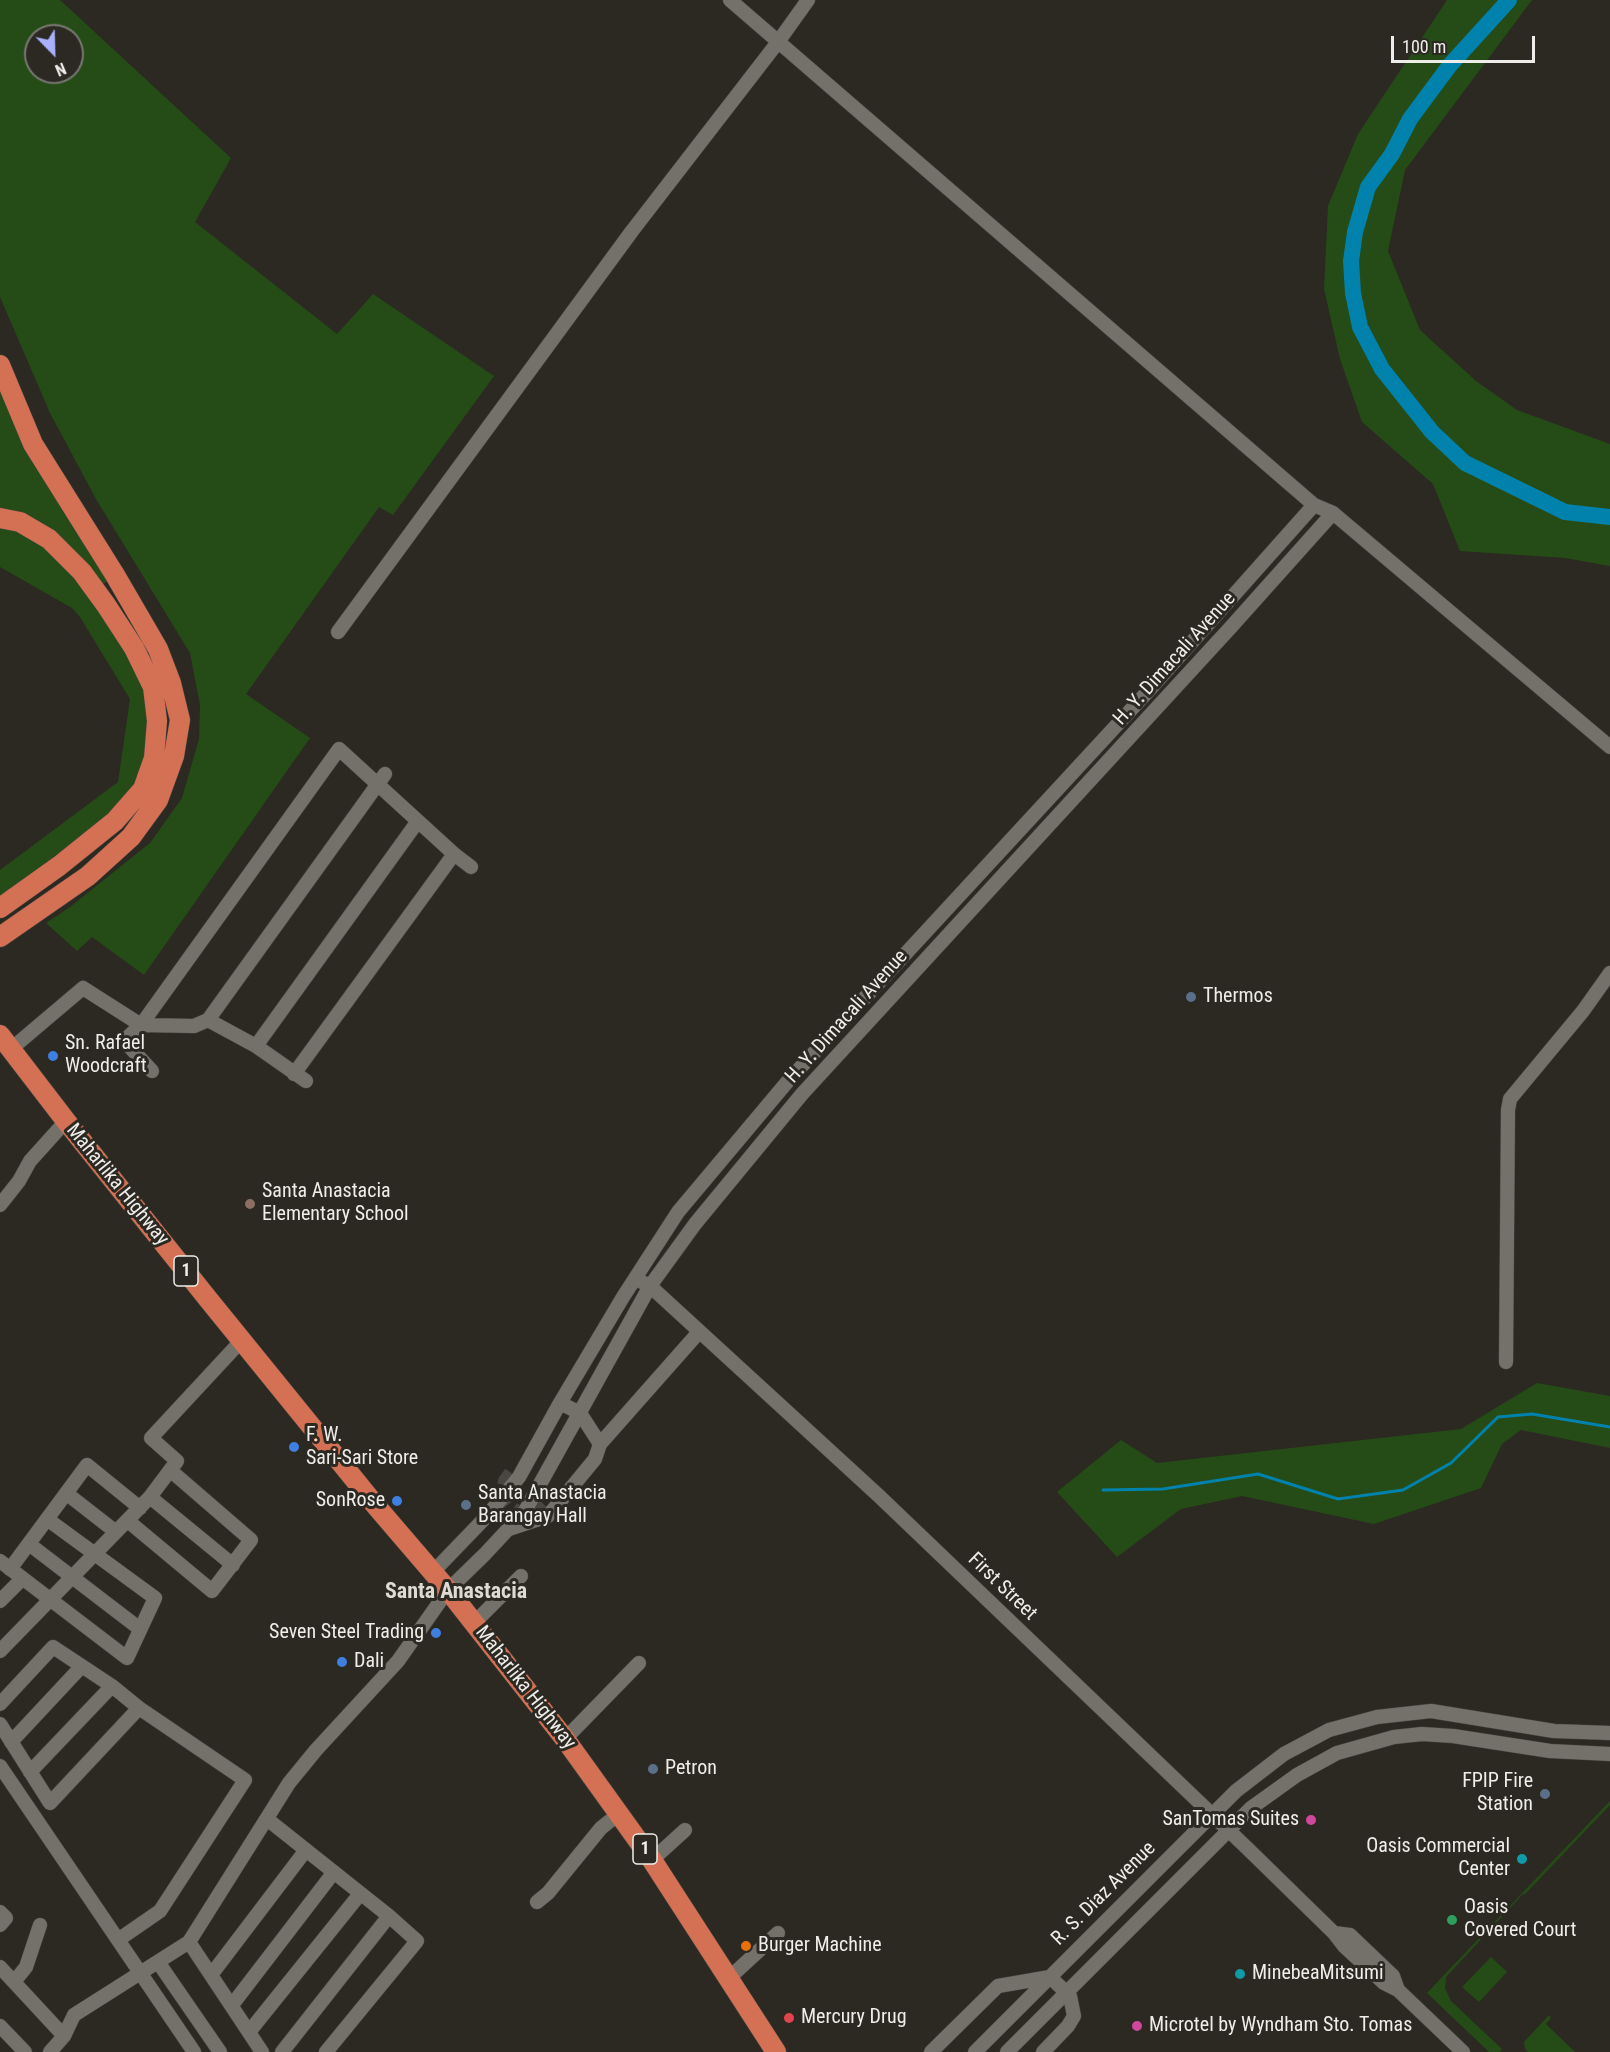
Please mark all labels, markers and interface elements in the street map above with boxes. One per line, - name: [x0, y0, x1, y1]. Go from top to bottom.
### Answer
- north arrow: [24, 24, 84, 84]
- scale bar: [1394, 24, 1538, 62]
- text: 100 m: [1402, 36, 1446, 57]
- text: N: [52, 59, 69, 80]
- street label: H. Y. Dimacali Avenue: [1109, 587, 1241, 731]
- street label: H. Y. Dimacali Avenue: [781, 945, 913, 1089]
- place label: Thermos: [1203, 985, 1273, 1009]
- marker: Thermos: [1184, 990, 1198, 1004]
- place label: Sn. Rafael Woodcraft: [65, 1032, 147, 1079]
- marker: Sn. Rafael Woodcraft: [46, 1049, 60, 1063]
- street label: Maharlika Highway: [61, 1119, 173, 1251]
- place label: Santa Anastacia Elementary School: [262, 1180, 409, 1227]
- marker: Santa Anastacia Elementary School: [243, 1197, 257, 1211]
- road number: 1: [174, 1256, 198, 1286]
- place label: F. W. Sari-Sari Store: [306, 1424, 418, 1471]
- marker: F. W. Sari-Sari Store: [287, 1440, 301, 1454]
- place label: Santa Anastacia Barangay Hall: [478, 1482, 607, 1529]
- place label: SonRose: [316, 1489, 385, 1513]
- marker: SonRose: [390, 1494, 404, 1508]
- marker: Santa Anastacia Barangay Hall: [459, 1498, 473, 1512]
- street label: First Street: [962, 1548, 1042, 1626]
- district label: Santa Anastacia: [385, 1579, 527, 1605]
- place label: Seven Steel Trading: [269, 1621, 424, 1645]
- street label: Maharlika Highway: [469, 1622, 581, 1754]
- marker: Seven Steel Trading: [429, 1626, 443, 1640]
- place label: Dali: [354, 1650, 384, 1674]
- marker: Dali: [335, 1655, 349, 1669]
- place label: Petron: [665, 1757, 717, 1781]
- marker: Petron: [646, 1762, 660, 1776]
- place label: FPIP Fire Station: [1462, 1770, 1533, 1817]
- marker: FPIP Fire Station: [1538, 1787, 1552, 1801]
- place label: SanTomas Suites: [1162, 1808, 1299, 1832]
- marker: SanTomas Suites: [1304, 1813, 1318, 1827]
- road number: 1: [633, 1834, 657, 1864]
- place label: Oasis Commercial Center: [1366, 1835, 1510, 1882]
- street label: R. S. Diaz Avenue: [1047, 1837, 1161, 1951]
- marker: Oasis Commercial Center: [1515, 1852, 1529, 1866]
- place label: Oasis Covered Court: [1464, 1896, 1576, 1943]
- marker: Oasis Covered Court: [1445, 1913, 1459, 1927]
- place label: Burger Machine: [758, 1934, 882, 1958]
- marker: Burger Machine: [739, 1939, 753, 1953]
- place label: MinebeaMitsumi: [1252, 1962, 1384, 1986]
- marker: MinebeaMitsumi: [1233, 1967, 1247, 1981]
- place label: Mercury Drug: [801, 2006, 907, 2030]
- marker: Mercury Drug: [782, 2011, 796, 2025]
- place label: Microtel by Wyndham Sto. Tomas: [1149, 2014, 1412, 2038]
- marker: Microtel by Wyndham Sto. Tomas: [1130, 2019, 1144, 2033]

